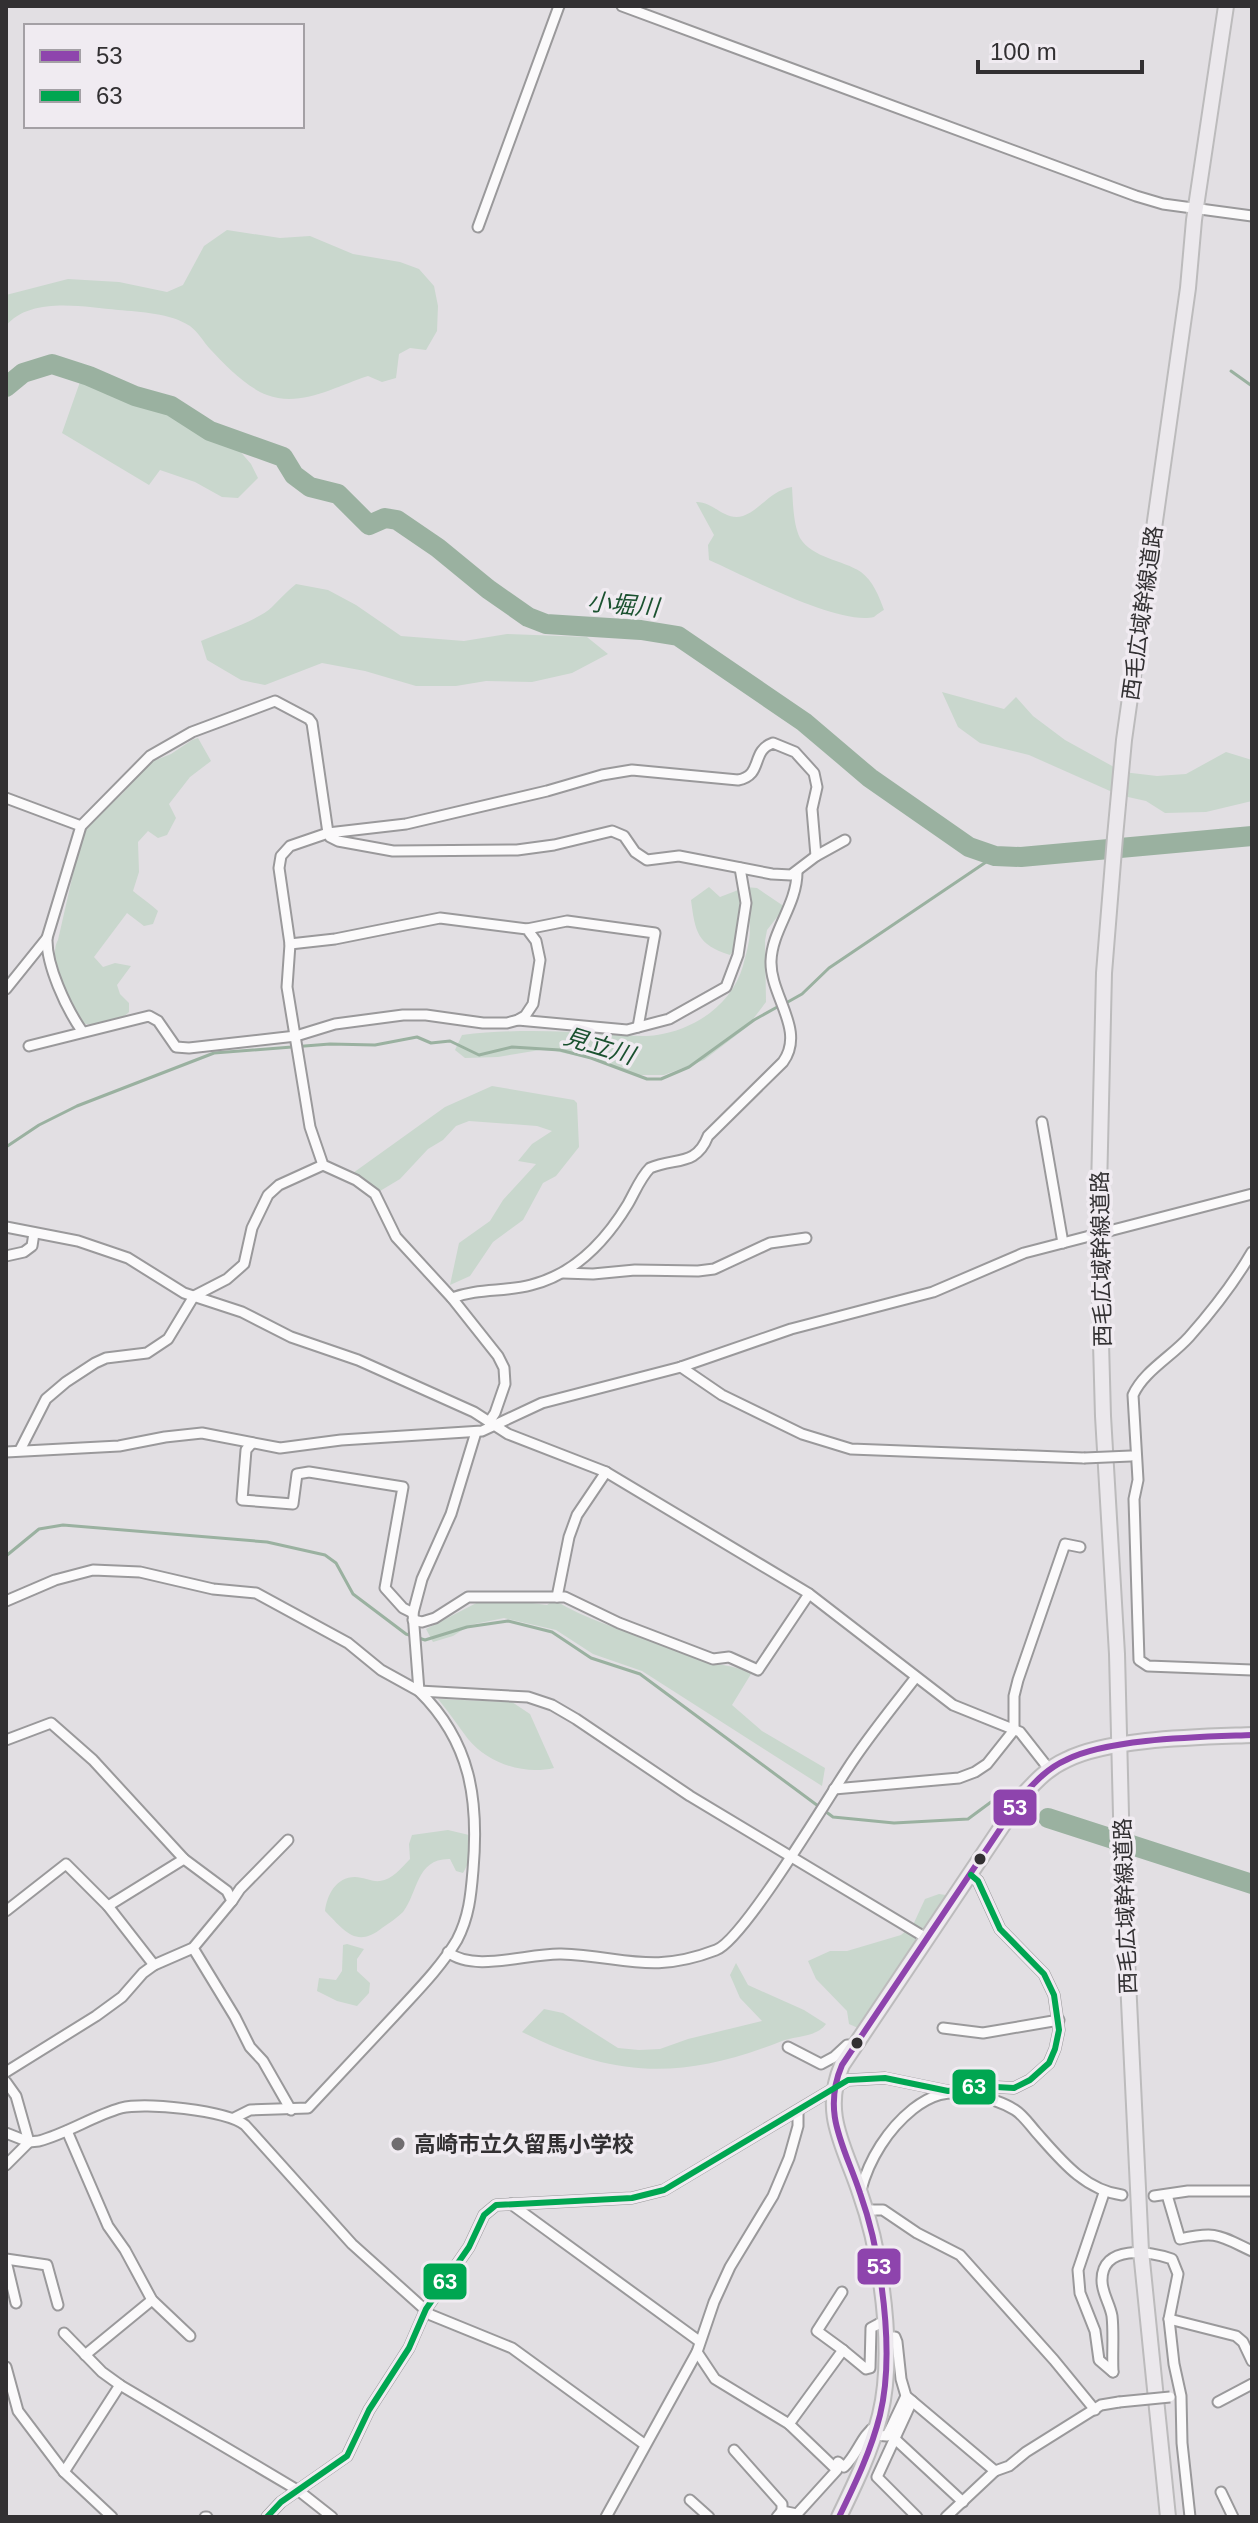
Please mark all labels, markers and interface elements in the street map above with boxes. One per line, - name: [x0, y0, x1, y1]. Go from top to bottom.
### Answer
- legend: [24, 24, 304, 128]
- scale bar: [978, 24, 1142, 74]
- text: 100 m: [990, 38, 1057, 65]
- text: 53: [96, 42, 123, 69]
- text: 63: [96, 82, 123, 109]
- street label: 西毛広域幹線道路: [1118, 524, 1167, 702]
- water label: 小堀川: [586, 588, 663, 621]
- water label: 見立川: [561, 1022, 640, 1070]
- street label: 西毛広域幹線道路: [1087, 1171, 1116, 1347]
- line badge: 53: [992, 1788, 1038, 1827]
- text: 53: [1003, 1795, 1027, 1820]
- street label: 西毛広域幹線道路: [1110, 1818, 1141, 1994]
- unlabelled marker: [972, 1851, 988, 1867]
- unlabelled marker: [849, 2035, 865, 2051]
- line badge: 63: [951, 2068, 997, 2106]
- text: 63: [962, 2074, 986, 2099]
- place label: 高崎市立久留馬小学校: [414, 2132, 634, 2157]
- marker: 高崎市立久留馬小学校: [389, 2135, 407, 2153]
- line badge: 53: [856, 2247, 902, 2286]
- text: 53: [867, 2254, 891, 2279]
- line badge: 63: [422, 2262, 468, 2301]
- text: 63: [433, 2269, 457, 2294]

